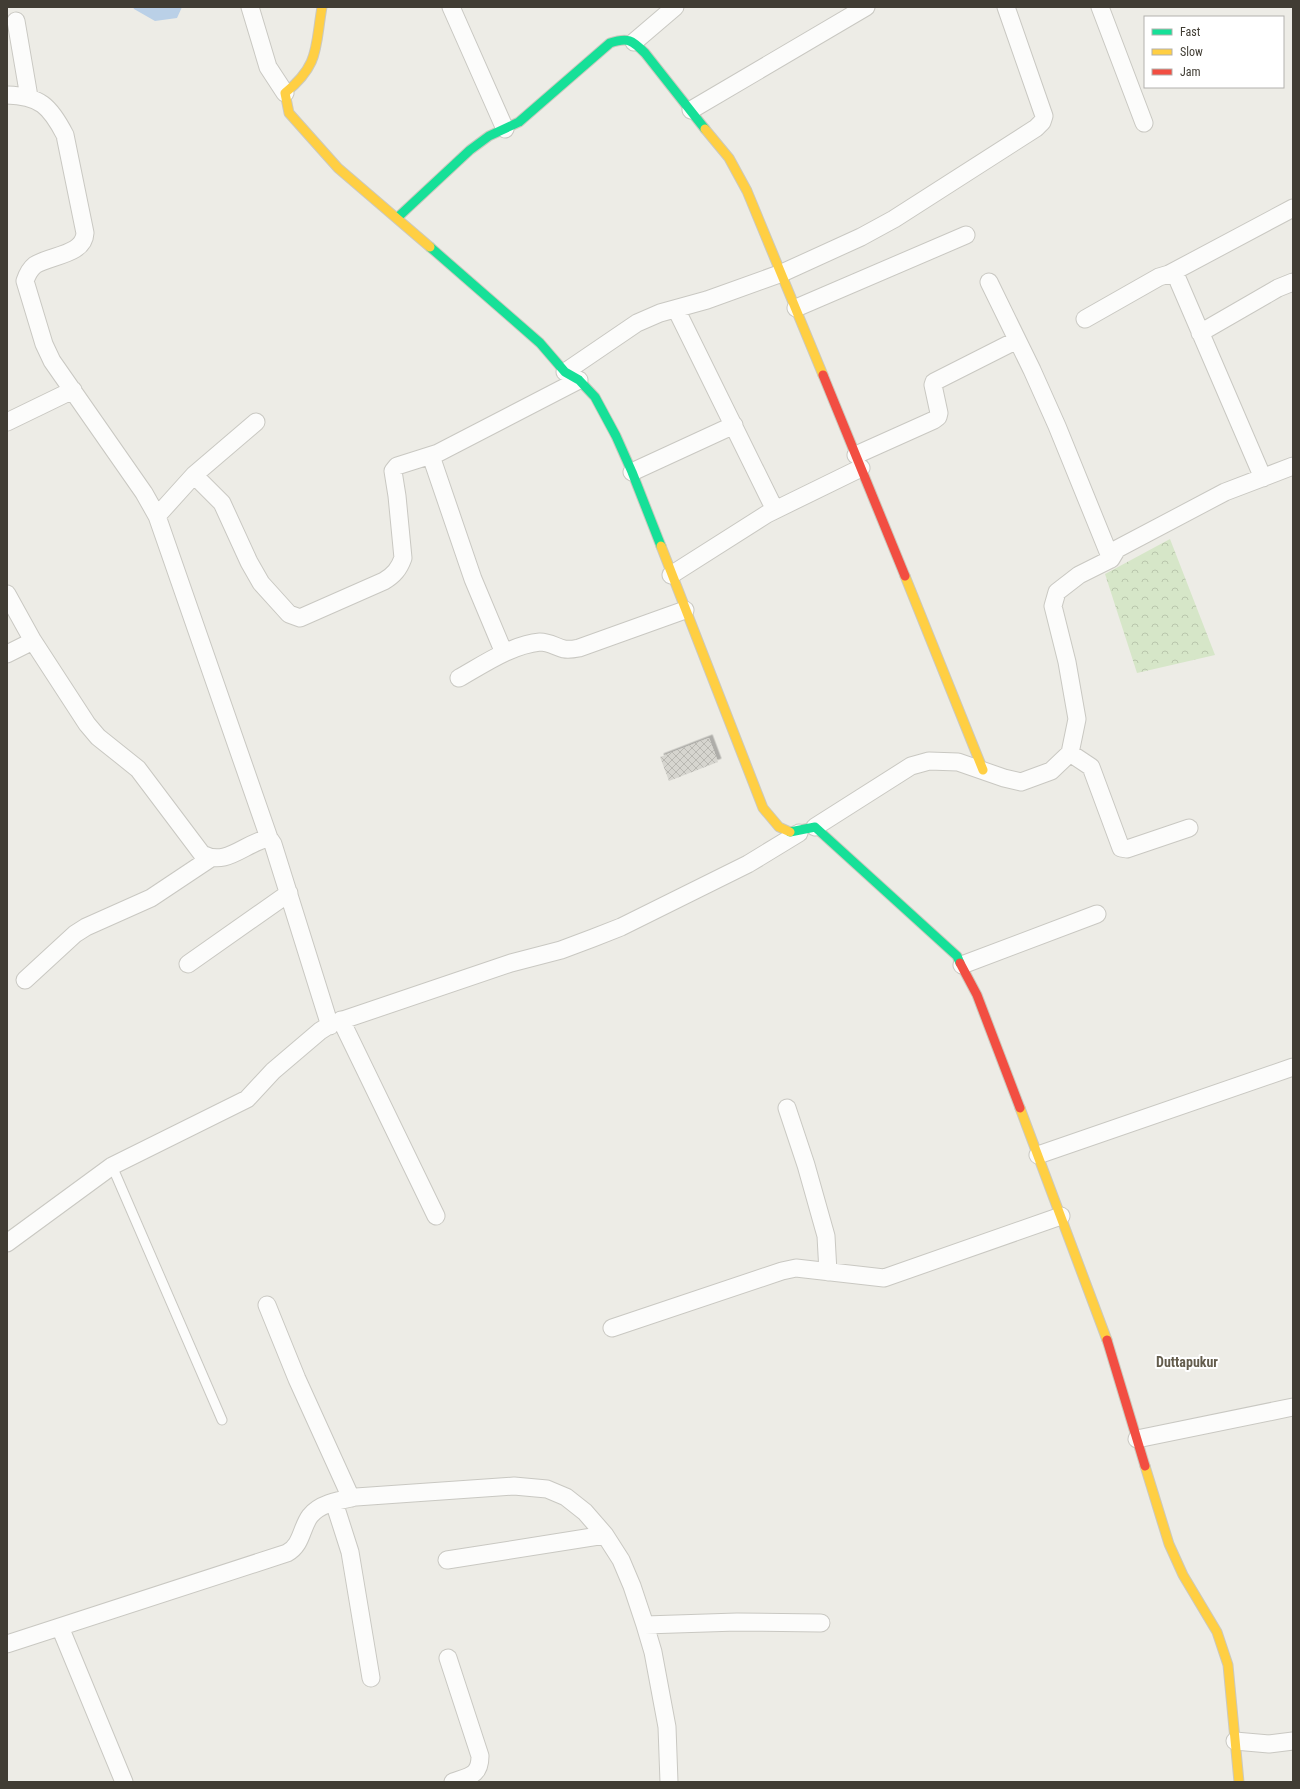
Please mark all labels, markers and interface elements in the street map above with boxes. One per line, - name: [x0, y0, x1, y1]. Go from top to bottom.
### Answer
- legend: [1144, 16, 1284, 88]
- text: Fast: [1180, 25, 1201, 39]
- text: Slow: [1180, 45, 1203, 59]
- text: Jam: [1180, 65, 1201, 79]
- district label: Duttapukur: [1156, 1354, 1218, 1370]

